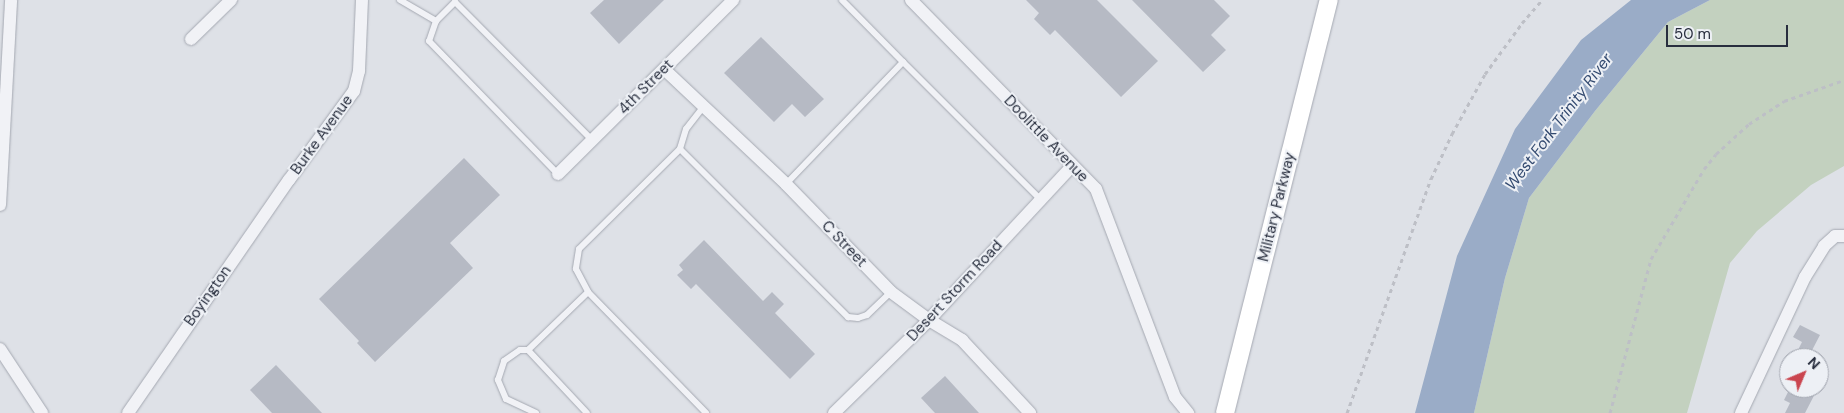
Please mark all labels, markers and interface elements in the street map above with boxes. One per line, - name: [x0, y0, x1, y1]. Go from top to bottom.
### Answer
- scale bar: [1669, 15, 1792, 47]
- text: 50 m: [1674, 24, 1711, 44]
- water label: West Fork Trinity River: [1501, 50, 1617, 194]
- street label: 4th Street: [615, 56, 677, 118]
- street label: Burke Avenue: [287, 92, 357, 178]
- street label: Doolittle Avenue: [1000, 92, 1092, 186]
- street label: Military Parkway: [1255, 150, 1299, 264]
- street label: C Street: [818, 217, 870, 271]
- street label: Desert Storm Road: [904, 237, 1006, 345]
- street label: Boyington: [181, 262, 235, 330]
- north arrow: [1779, 348, 1829, 398]
- text: N: [1804, 353, 1824, 373]

